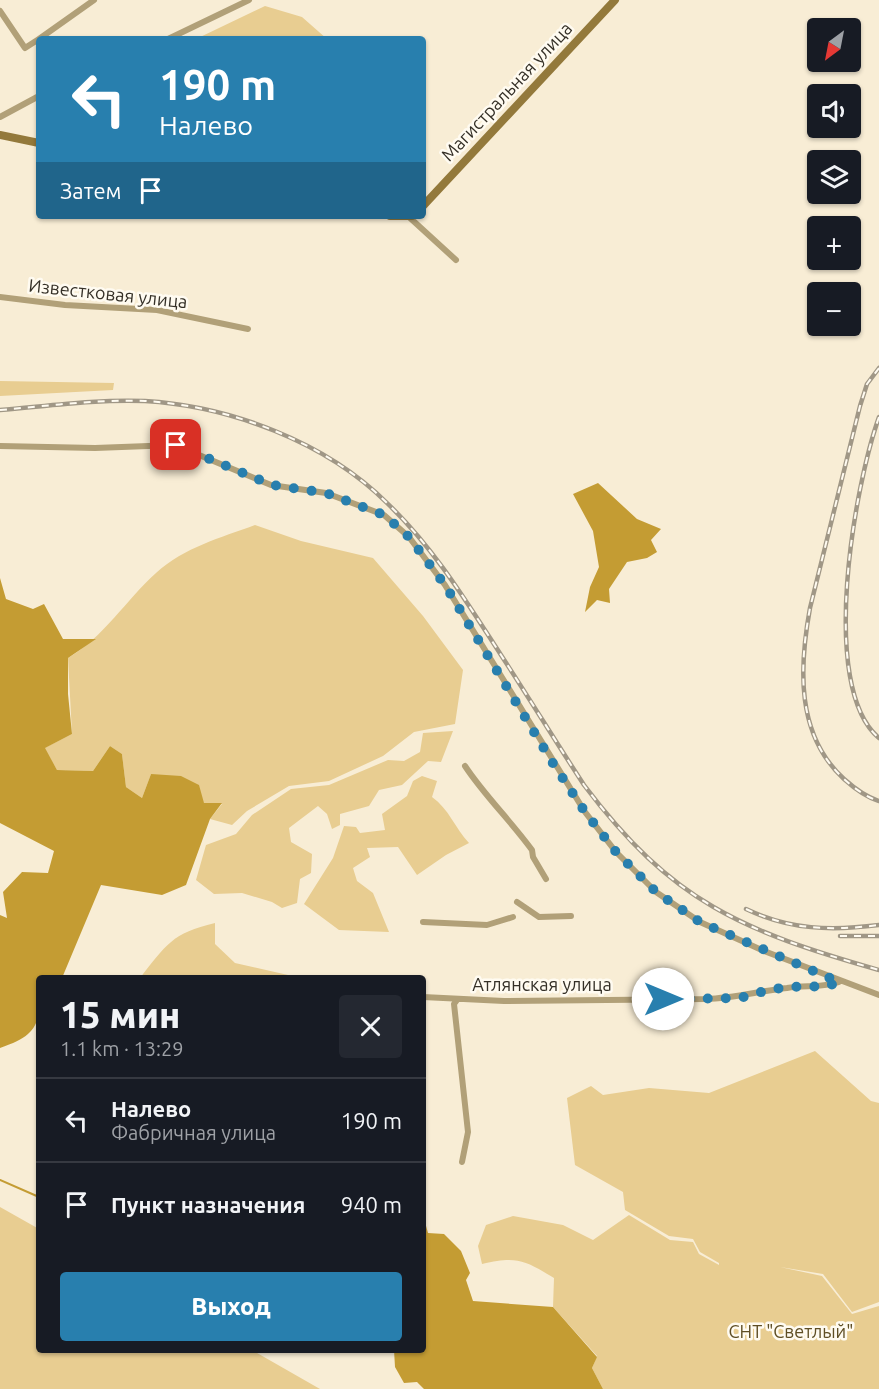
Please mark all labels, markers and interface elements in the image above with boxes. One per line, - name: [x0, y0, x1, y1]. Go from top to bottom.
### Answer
- street label: Магистральная улица: [437, 18, 576, 165]
- north arrow: [807, 18, 861, 72]
- map controls: [807, 18, 861, 336]
- icon: left: [60, 60, 138, 138]
- text: 190 m: [159, 61, 276, 108]
- button: sound: [807, 84, 861, 138]
- text: Налево: [159, 110, 253, 140]
- button: layers: [807, 150, 861, 204]
- icon: arrive: [134, 174, 167, 207]
- text: Затем: [60, 178, 122, 203]
- button: +: [807, 216, 861, 270]
- street label: Известковая улица: [28, 275, 189, 311]
- button: −: [807, 282, 861, 336]
- pin: [150, 419, 201, 470]
- icon: arrive: [159, 428, 192, 461]
- position arrow: [631, 967, 695, 1031]
- street label: Атлянская улица: [472, 974, 612, 994]
- text: 15 мин: [60, 994, 180, 1035]
- button: close: [339, 995, 402, 1058]
- text: 1.1 km · 13:29: [60, 1037, 184, 1060]
- text: Налево: [111, 1096, 191, 1121]
- icon: left: [60, 1104, 93, 1137]
- text: 190 m: [341, 1108, 402, 1133]
- text: Фабричная улица: [111, 1121, 276, 1144]
- icon: arrive: [60, 1188, 93, 1221]
- text: Пункт назначения: [111, 1192, 305, 1217]
- text: 940 m: [341, 1192, 402, 1217]
- button: Выход: [60, 1272, 402, 1341]
- park label: СНТ "Светлый": [729, 1321, 853, 1341]

